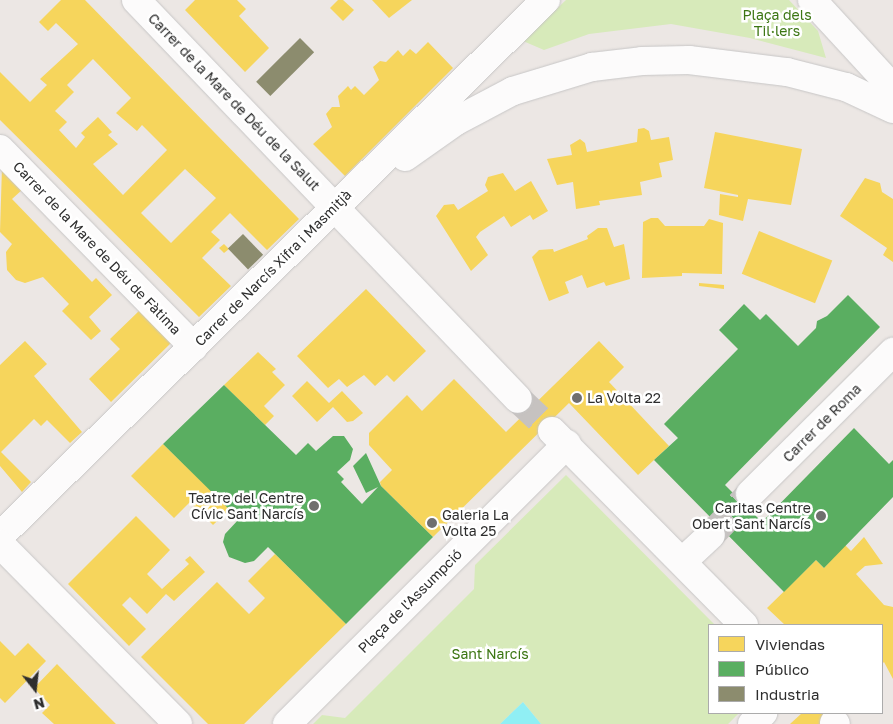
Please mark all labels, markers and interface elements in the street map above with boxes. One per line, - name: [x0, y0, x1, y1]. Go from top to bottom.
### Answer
- park label: Plaça dels Til·lers: [742, 7, 812, 40]
- street label: Carrer de la Mare de Déu de la Salut: [145, 10, 323, 194]
- street label: Carrer de la Mare de Déu de Fàtima: [10, 158, 184, 338]
- street label: Carrer de Narcís Xifra i Masmitjà: [191, 186, 355, 350]
- street label: Carrer de Roma: [779, 380, 865, 466]
- place label: La Volta 22: [587, 390, 661, 406]
- marker: La Volta 22: [571, 392, 583, 404]
- place label: Teatre del Centre Cívic Sant Narcís: [188, 490, 304, 522]
- marker: Teatre del Centre Cívic Sant Narcís: [308, 500, 320, 512]
- place label: Caritas Centre Obert Sant Narcís: [692, 500, 811, 532]
- place label: Galeria La Volta 25: [442, 507, 509, 540]
- marker: Caritas Centre Obert Sant Narcís: [815, 510, 827, 522]
- marker: Galeria La Volta 25: [426, 517, 438, 529]
- street label: Plaça de l'Assumpció: [355, 546, 465, 656]
- legend: [708, 624, 883, 714]
- text: Viviendas: [755, 635, 825, 653]
- park label: Sant Narcís: [451, 646, 529, 662]
- text: Público: [755, 660, 809, 678]
- north arrow: [10, 664, 60, 714]
- text: Industria: [755, 685, 820, 703]
- text: N: [32, 694, 47, 714]

